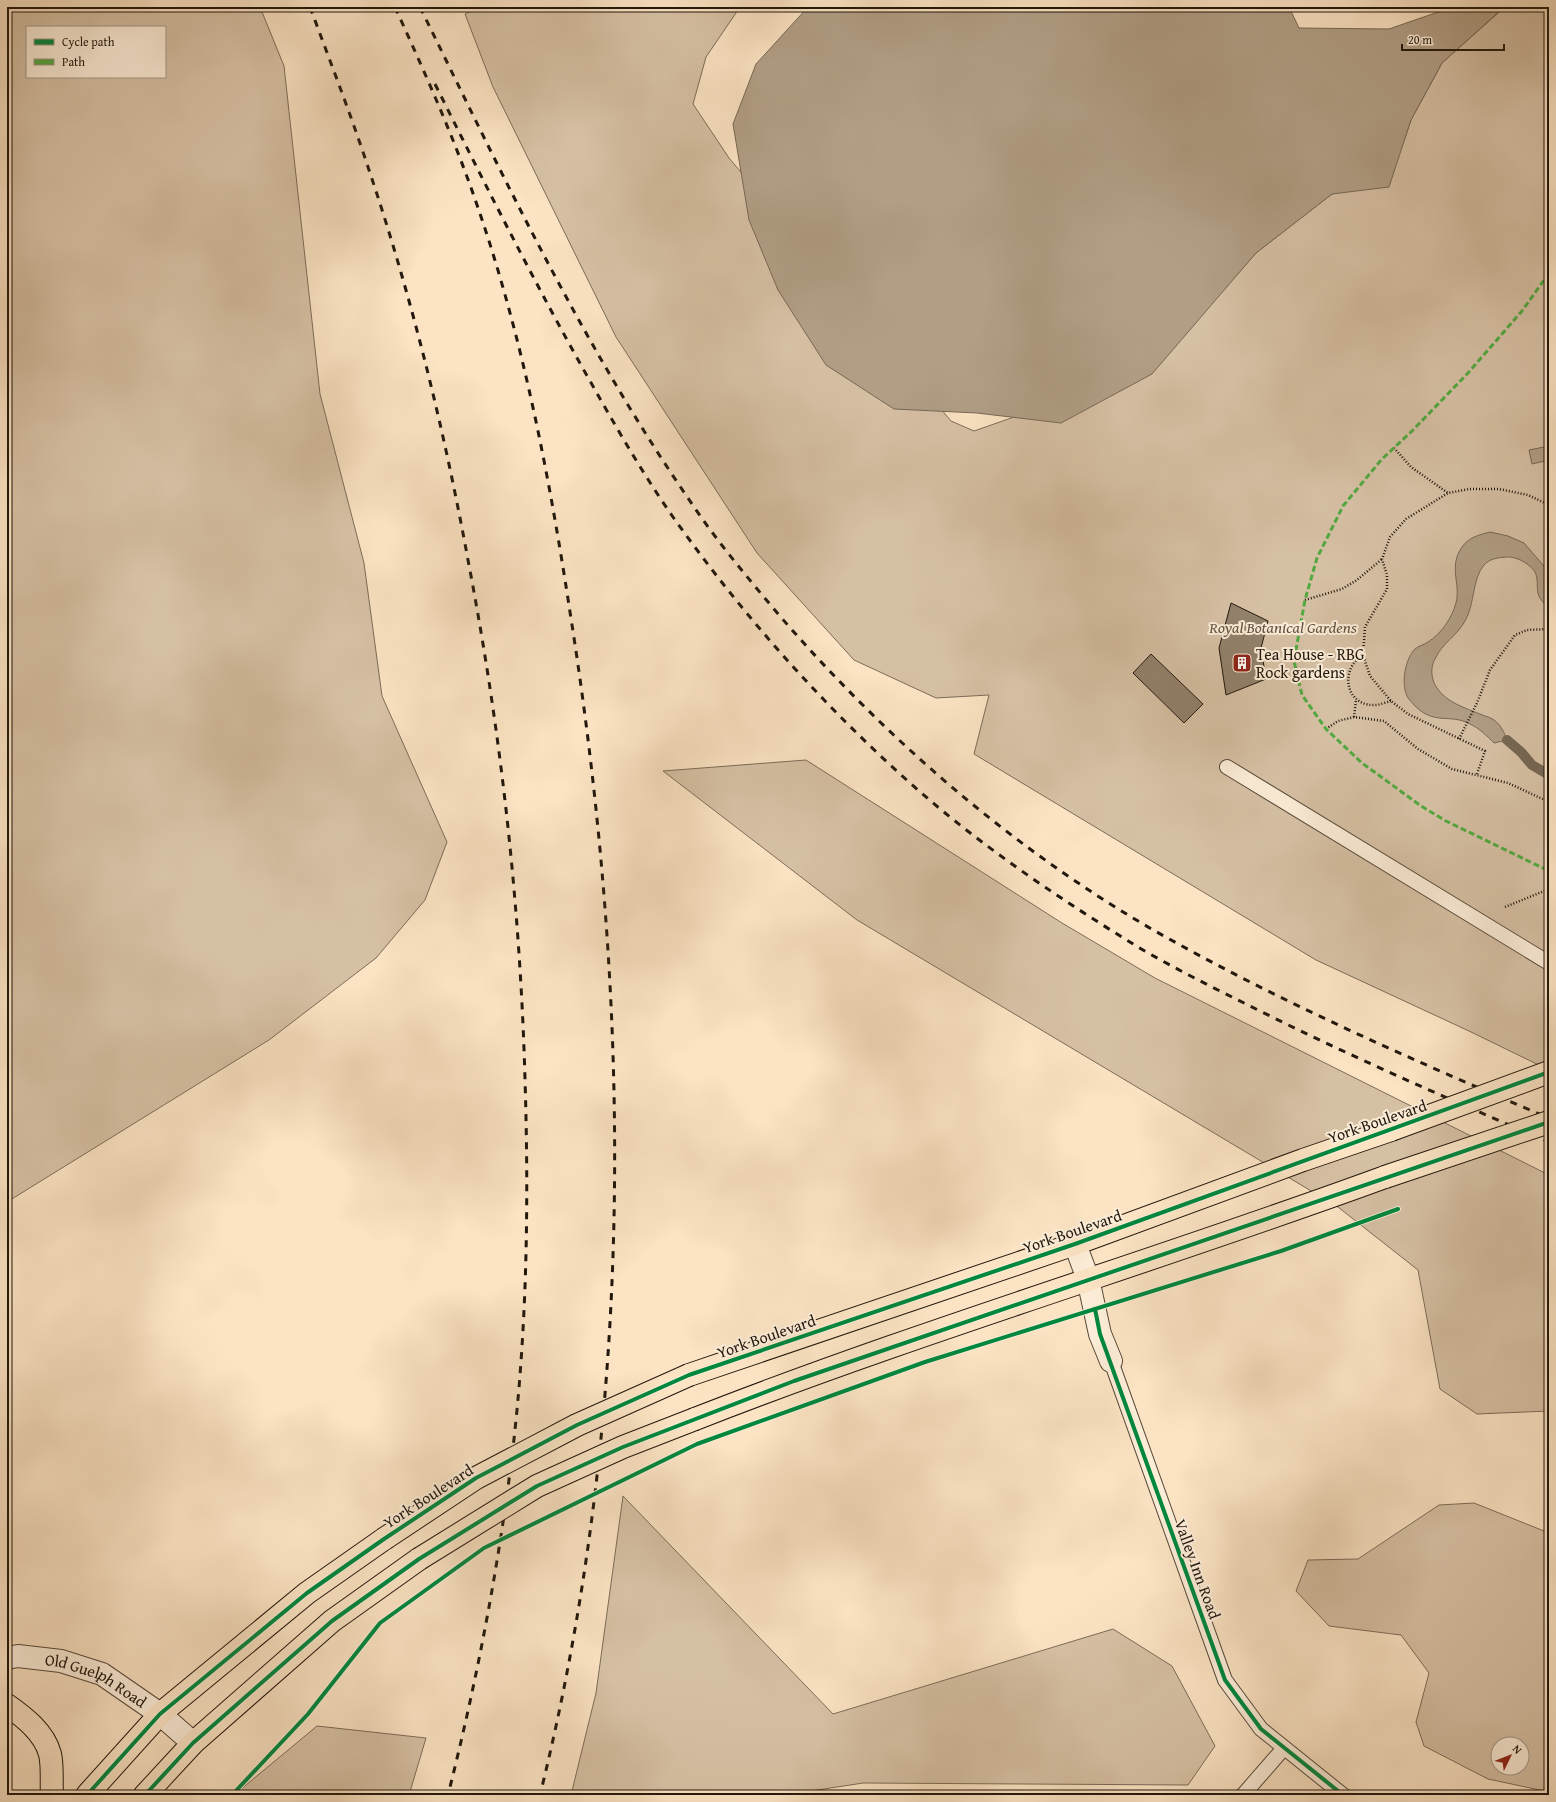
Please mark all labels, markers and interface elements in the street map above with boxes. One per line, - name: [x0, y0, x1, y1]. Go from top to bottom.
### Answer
- legend: [26, 26, 166, 78]
- scale bar: [1402, 26, 1504, 52]
- text: 20 m: [1408, 31, 1432, 48]
- text: Cycle path: [62, 33, 115, 50]
- text: Path: [62, 53, 85, 70]
- park label: Royal Botanical Gardens: [1208, 615, 1357, 639]
- place label: Tea House - RBG Rock gardens: [1256, 642, 1365, 684]
- building icon: Tea House - RBG Rock gardens: [1231, 652, 1253, 674]
- street label: York Boulevard: [1324, 1093, 1430, 1149]
- street label: York Boulevard: [1019, 1203, 1125, 1259]
- street label: York Boulevard: [713, 1308, 819, 1364]
- street label: York Boulevard: [378, 1458, 478, 1534]
- street label: Valley Inn Road: [1169, 1516, 1227, 1623]
- street label: Old Guelph Road: [44, 1647, 152, 1714]
- north arrow: [1490, 1736, 1530, 1776]
- text: N: [1509, 1741, 1526, 1758]

